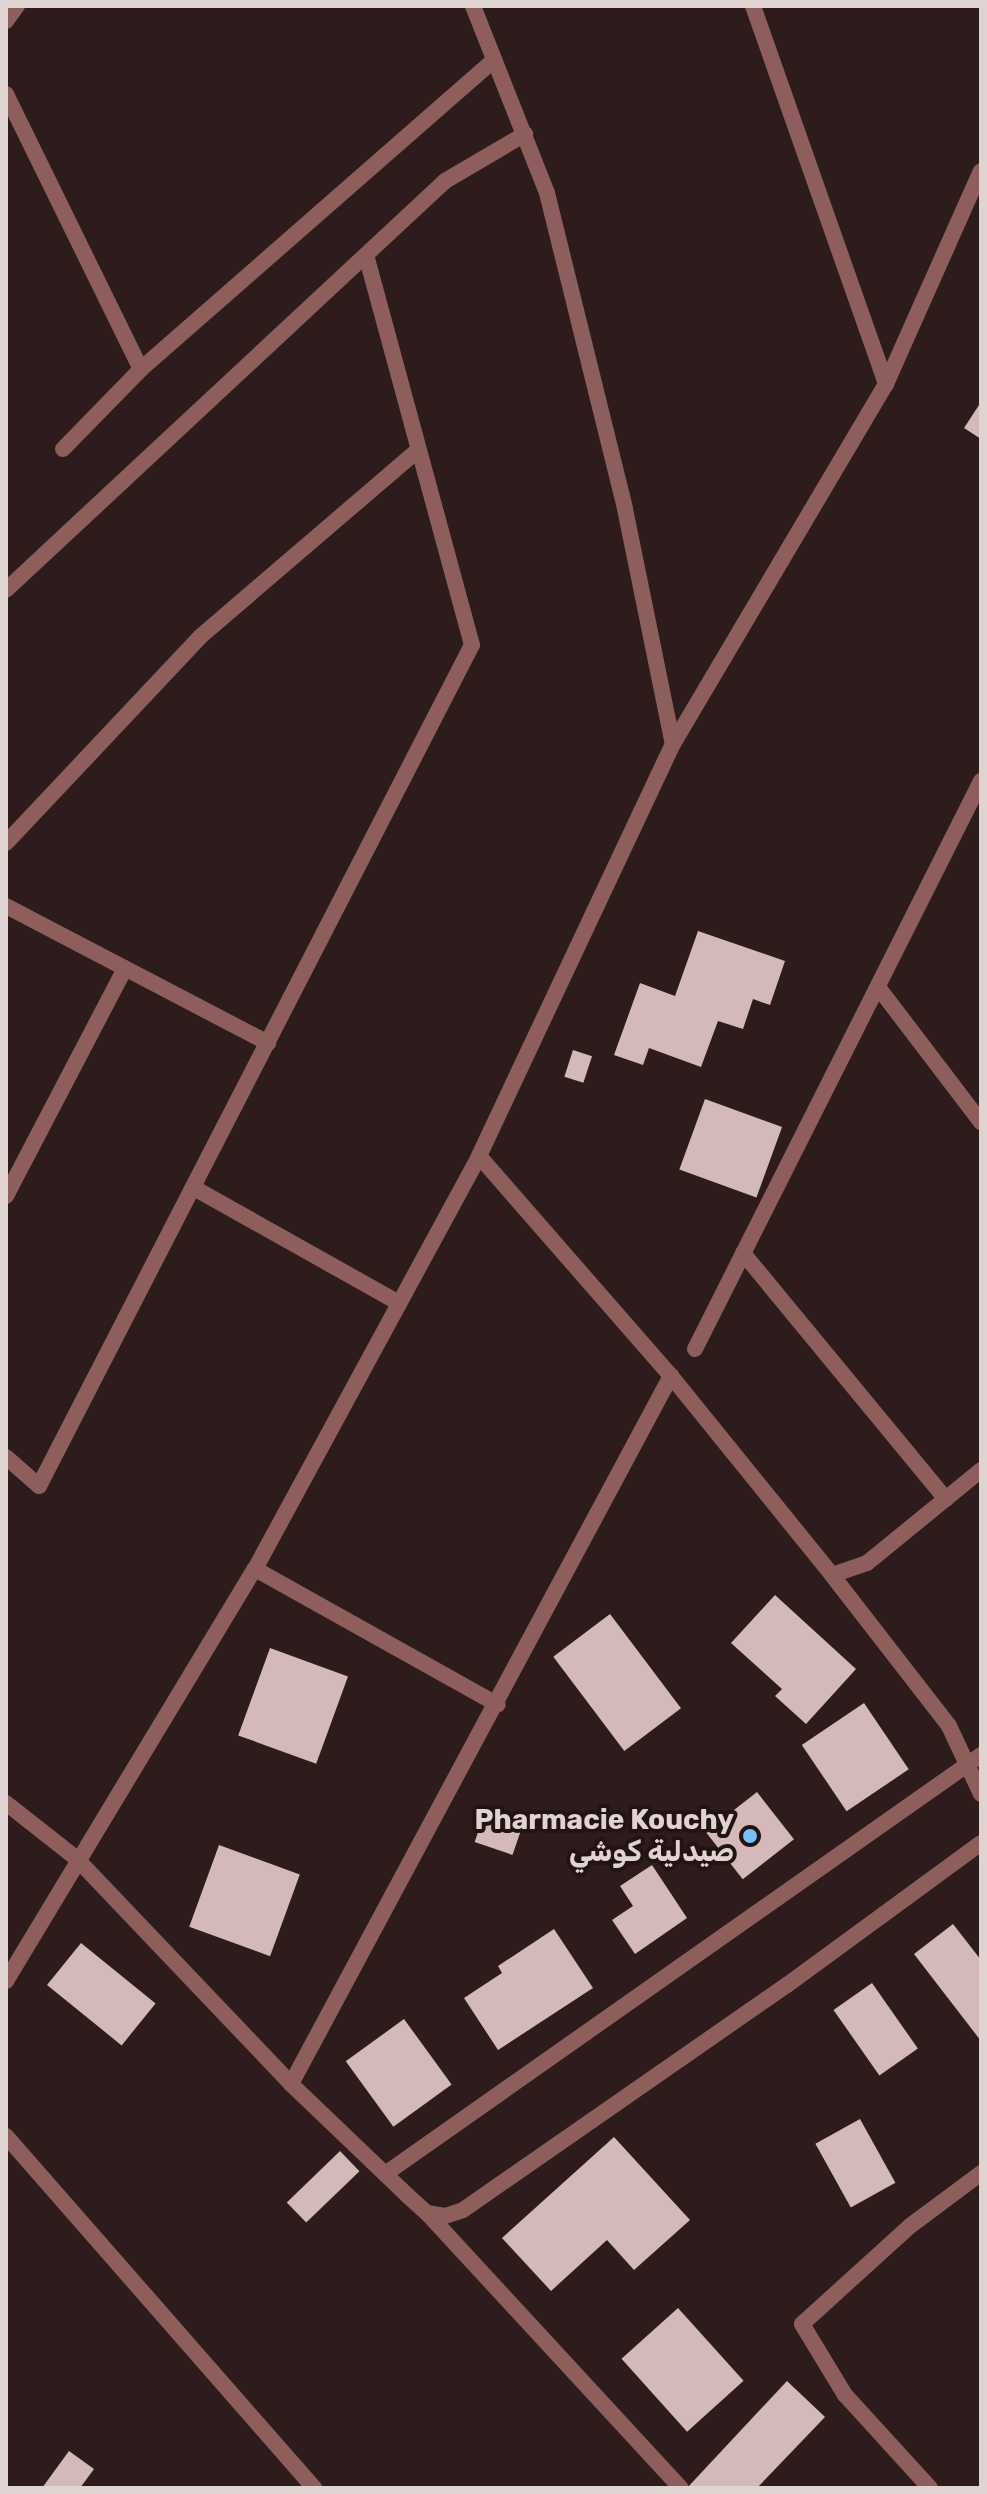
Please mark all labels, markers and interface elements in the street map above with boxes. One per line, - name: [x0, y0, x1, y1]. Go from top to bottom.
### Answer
- place label: Pharmacie Kouchy صيدلية كوشي: [475, 1803, 734, 1869]
- marker: Pharmacie Kouchy صيدلية كوشي: [741, 1827, 759, 1845]

